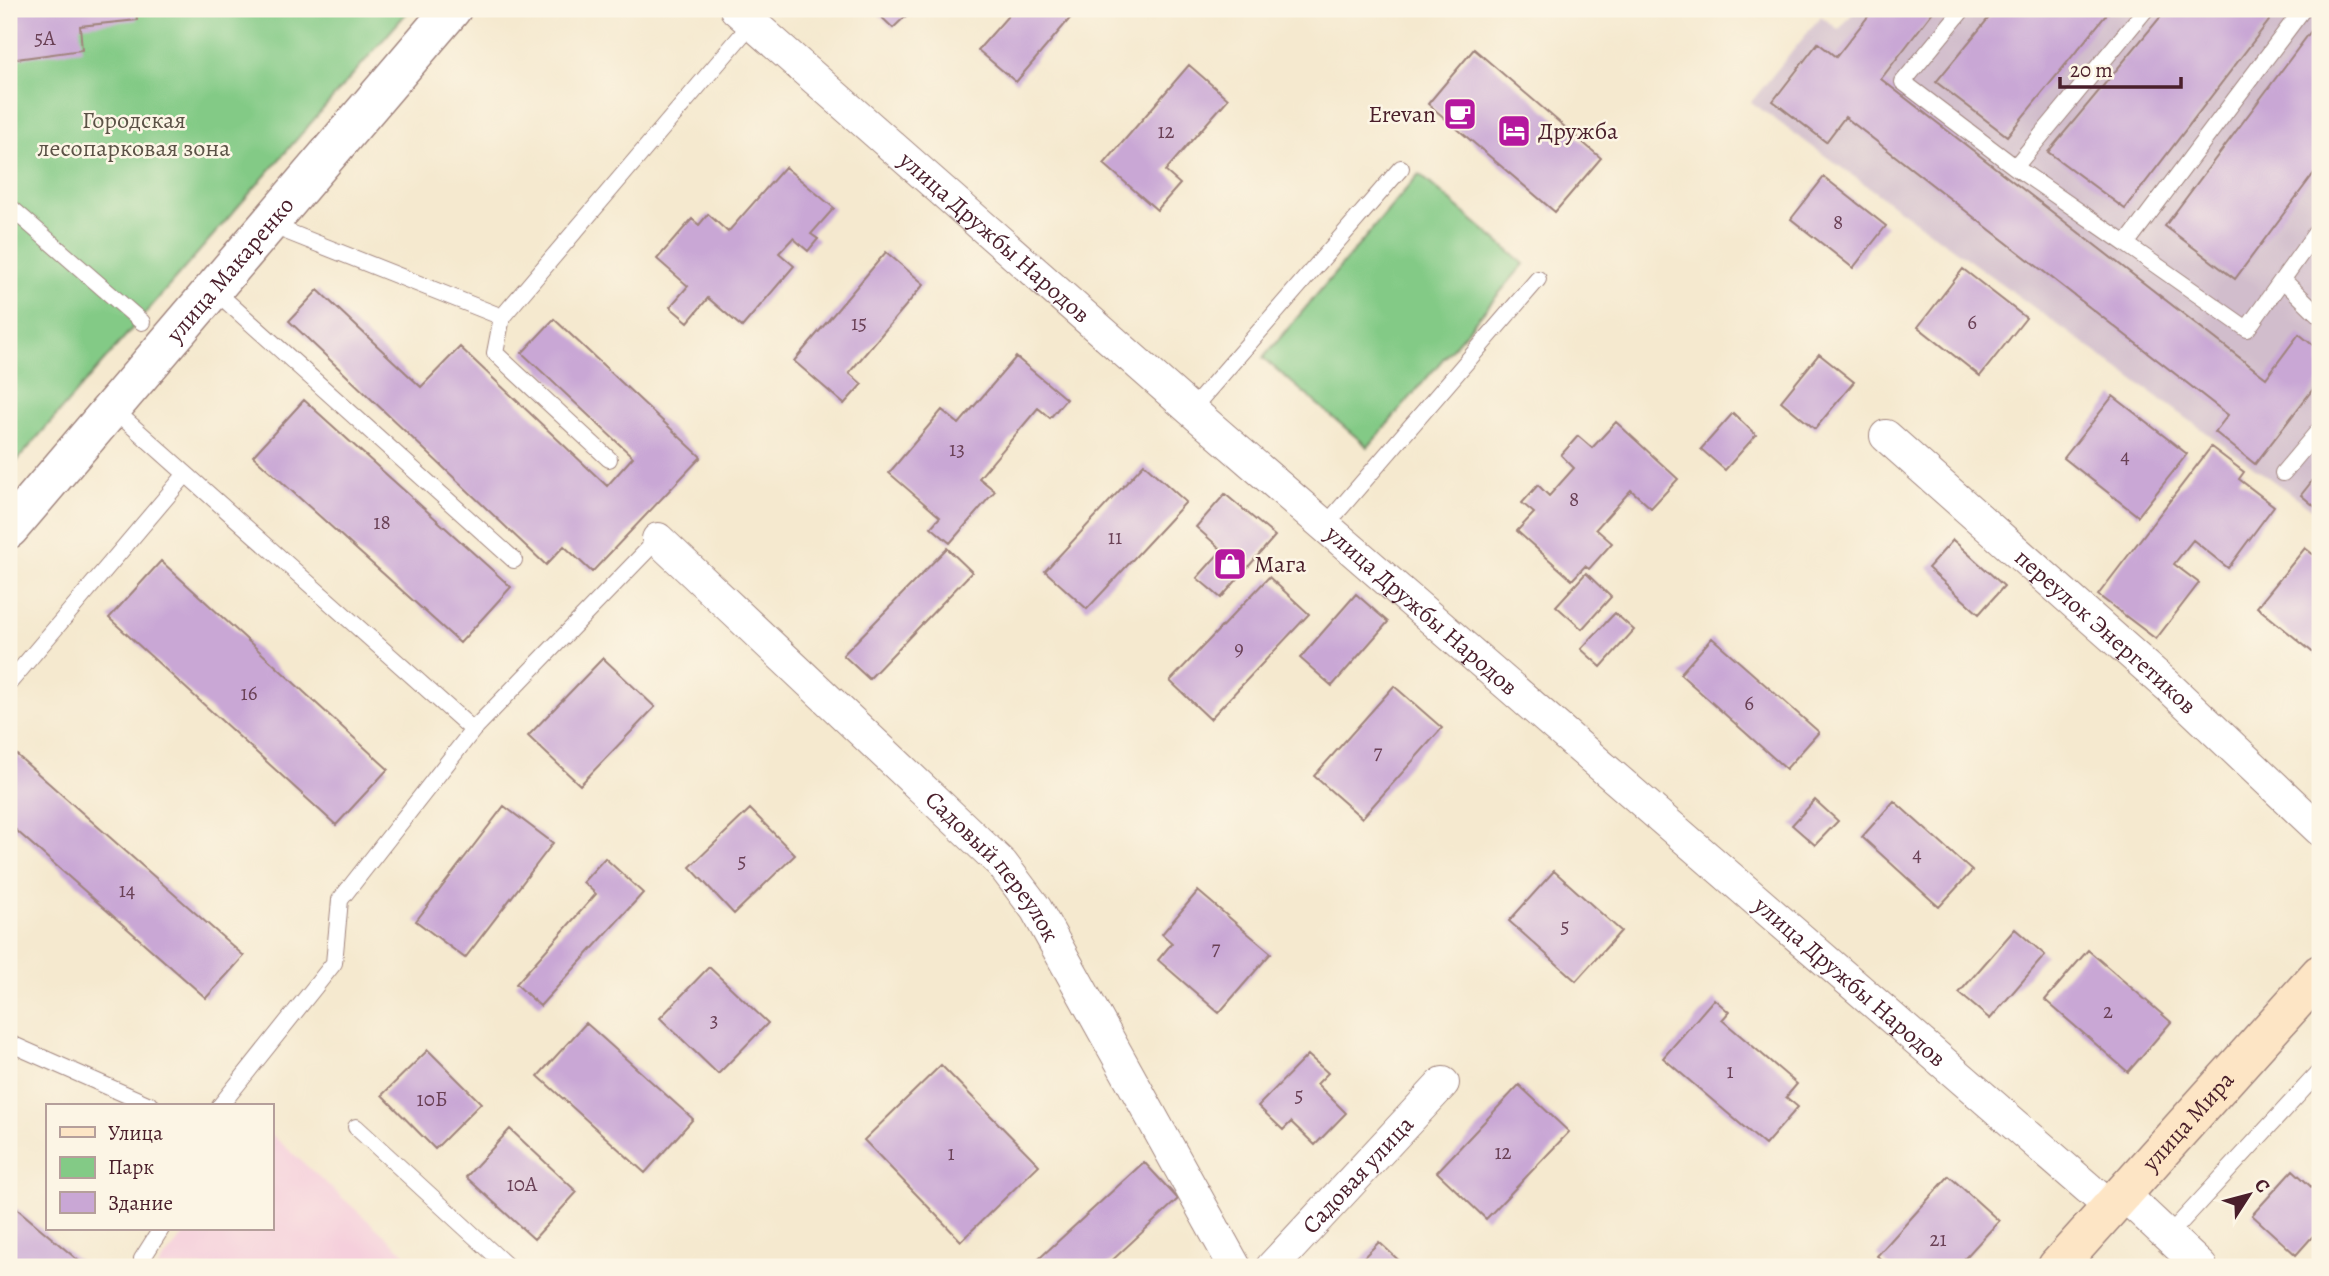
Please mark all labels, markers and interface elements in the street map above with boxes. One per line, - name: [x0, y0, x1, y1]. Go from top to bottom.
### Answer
- house number: 5А: [34, 24, 56, 52]
- scale bar: [2060, 46, 2180, 90]
- text: 20 m: [2070, 56, 2113, 84]
- cafe icon: Erevan: [1441, 95, 1479, 133]
- place label: Erevan: [1368, 98, 1436, 130]
- park label: Городская лесопарковая зона: [38, 104, 230, 164]
- hotel icon: Дружба: [1495, 112, 1533, 150]
- place label: Дружба: [1538, 115, 1618, 147]
- house number: 12: [1157, 117, 1175, 145]
- street label: улица Дружбы Народов: [892, 143, 1097, 330]
- street label: улица Макаренко: [158, 190, 301, 350]
- house number: 8: [1833, 208, 1843, 236]
- house number: 6: [1967, 308, 1977, 336]
- house number: 15: [851, 309, 867, 337]
- house number: 13: [949, 435, 965, 463]
- house number: 4: [2120, 442, 2130, 470]
- house number: 8: [1569, 485, 1579, 513]
- house number: 18: [373, 508, 391, 536]
- street label: улица Дружбы Народов: [1318, 517, 1525, 702]
- house number: 11: [1108, 523, 1122, 551]
- street label: переулок Энергетиков: [2008, 541, 2204, 721]
- shop icon: Мага: [1211, 545, 1249, 583]
- place label: Мага: [1254, 548, 1306, 580]
- house number: 9: [1234, 634, 1244, 662]
- house number: 16: [241, 679, 258, 707]
- house number: 6: [1744, 689, 1754, 717]
- house number: 7: [1374, 738, 1383, 766]
- street label: Садовый переулок: [918, 784, 1067, 948]
- house number: 4: [1912, 840, 1922, 868]
- house number: 5: [737, 847, 747, 875]
- house number: 14: [119, 876, 135, 904]
- street label: улица Дружбы Народов: [1746, 889, 1953, 1074]
- house number: 5: [1560, 912, 1570, 940]
- house number: 7: [1212, 934, 1221, 962]
- house number: 2: [2103, 997, 2113, 1025]
- house number: 3: [710, 1006, 718, 1034]
- house number: 1: [1726, 1057, 1734, 1085]
- street label: улица Мира: [2134, 1064, 2241, 1179]
- house number: 5: [1294, 1081, 1304, 1109]
- house number: 10Б: [417, 1085, 447, 1113]
- legend: [46, 1104, 273, 1230]
- street label: Садовая улица: [1295, 1109, 1421, 1241]
- text: Улица: [108, 1119, 163, 1147]
- house number: 12: [1494, 1138, 1512, 1166]
- house number: 1: [947, 1139, 955, 1167]
- text: Парк: [108, 1153, 154, 1181]
- north arrow: [2214, 1160, 2284, 1230]
- house number: 10А: [507, 1170, 538, 1198]
- text: С: [2248, 1173, 2276, 1198]
- text: Здание: [108, 1189, 173, 1217]
- house number: 21: [1929, 1225, 1947, 1253]

